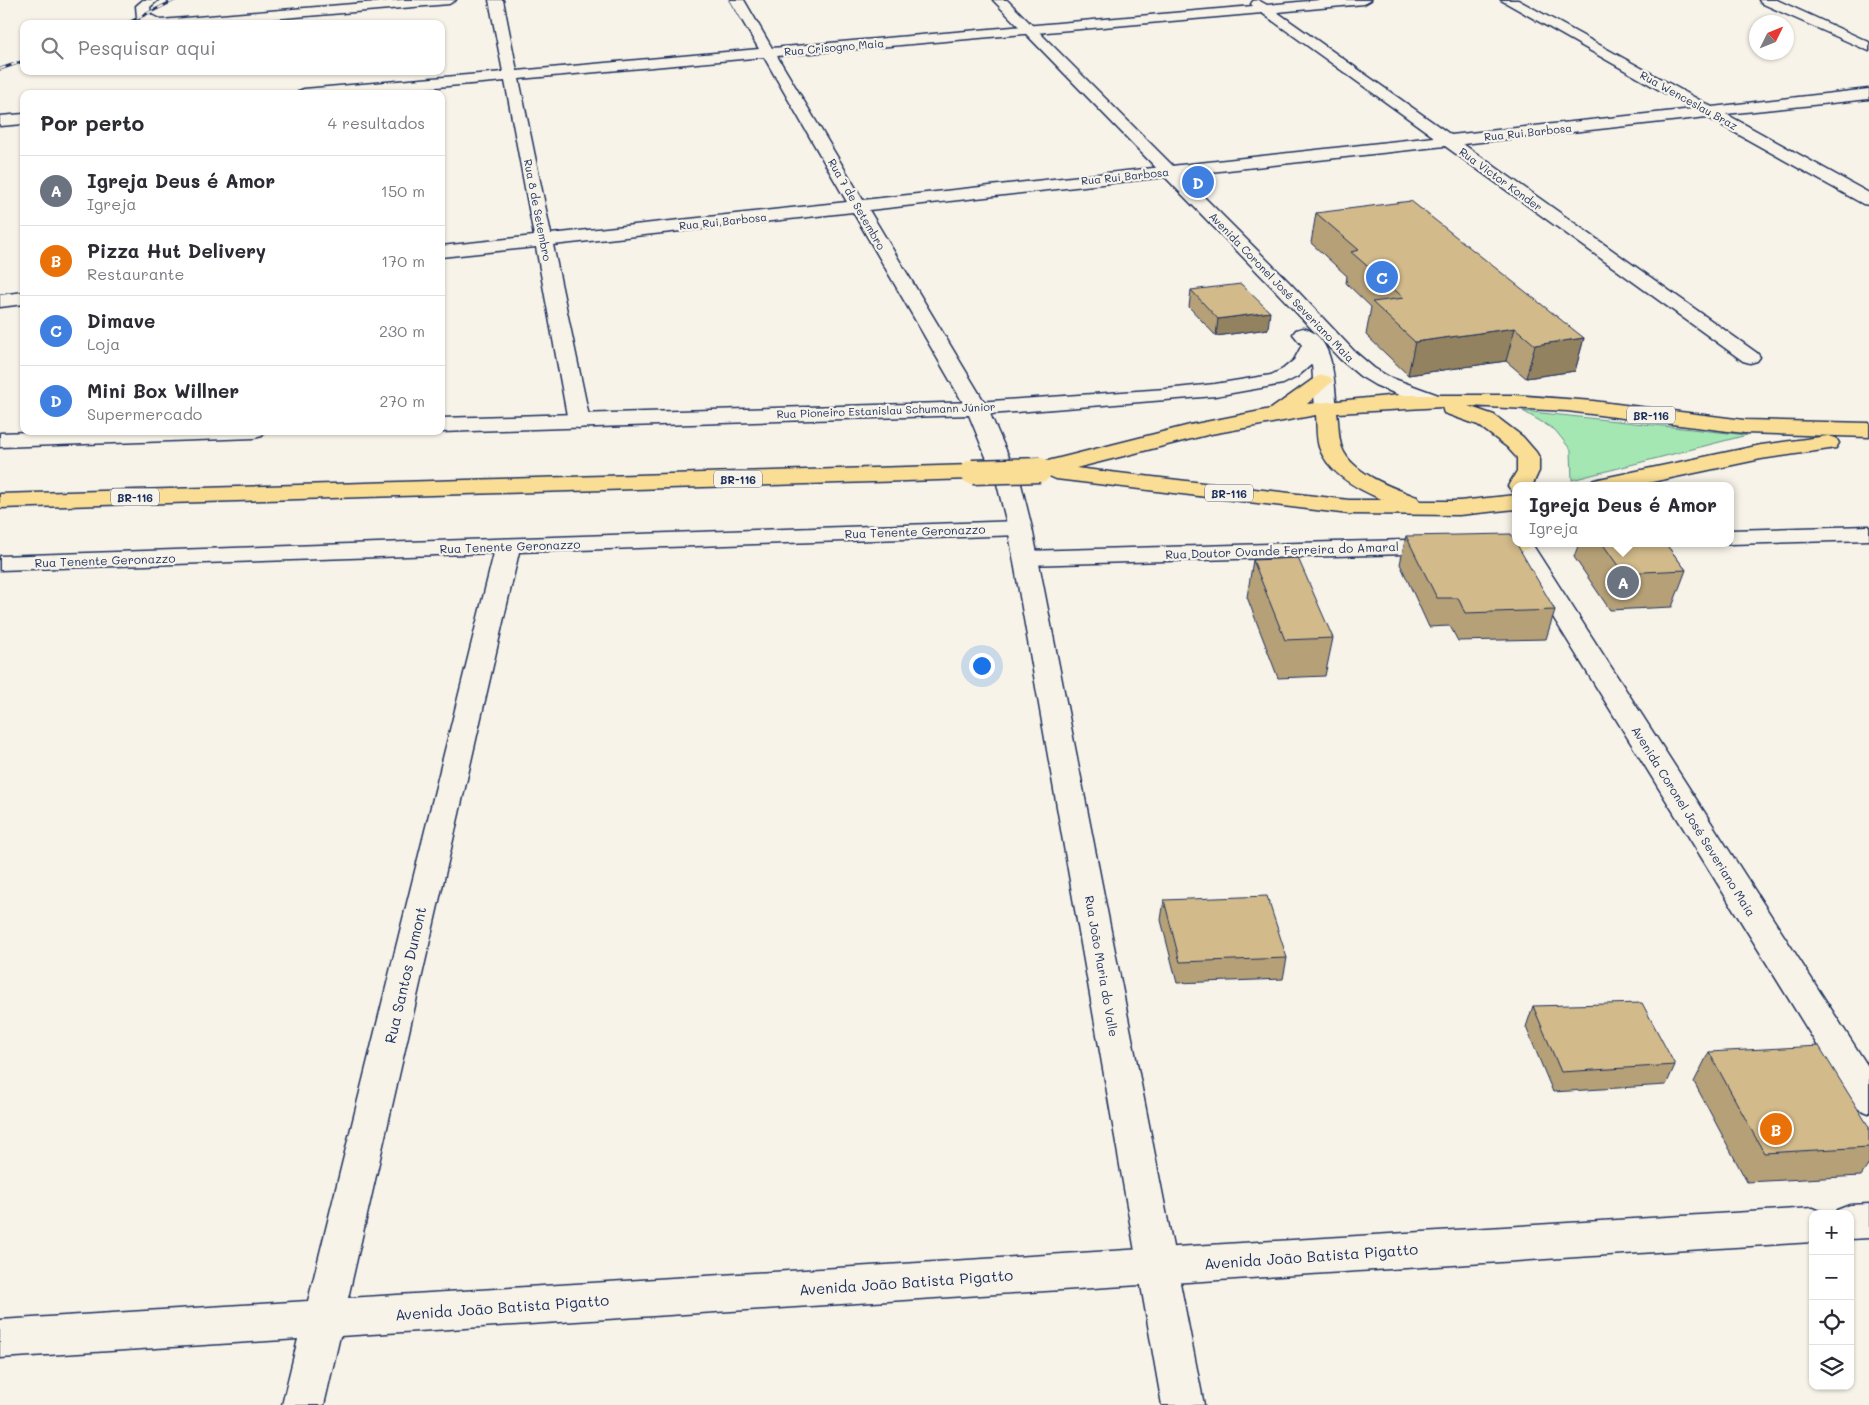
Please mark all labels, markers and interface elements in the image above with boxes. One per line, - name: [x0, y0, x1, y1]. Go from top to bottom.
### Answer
- north arrow: [1749, 15, 1794, 60]
- search box: [20, 20, 445, 75]
- icon: search: [38, 34, 66, 62]
- text: Pesquisar aqui: [78, 35, 216, 60]
- street label: Rua Crisogno Maia: [783, 35, 885, 59]
- street label: Rua Wenceslau Braz: [1638, 67, 1740, 133]
- text: Por perto: [40, 109, 144, 136]
- text: 4 resultados: [328, 112, 425, 133]
- street label: Rua Rui Barbosa: [1483, 120, 1573, 144]
- street label: Rua Victor Konder: [1456, 144, 1546, 214]
- street label: Rua 7 de Setembro: [825, 156, 889, 253]
- street label: Rua 8 de Setembro: [521, 158, 555, 263]
- pin: D: [1182, 163, 1214, 201]
- street label: Rua Rui Barbosa: [1080, 164, 1170, 188]
- text: Igreja Deus é Amor: [87, 168, 275, 193]
- text: A: [50, 180, 62, 201]
- text: 150 m: [381, 180, 425, 201]
- text: Igreja: [87, 193, 137, 214]
- street label: Rua Rui Barbosa: [678, 209, 768, 233]
- street label: Avenida Coronel José Severiano Maia: [1206, 209, 1358, 365]
- text: Pizza Hut Delivery: [87, 238, 266, 263]
- text: B: [51, 250, 61, 271]
- text: 170 m: [381, 250, 425, 271]
- pin: C: [1366, 258, 1398, 296]
- text: Restaurante: [87, 263, 185, 284]
- text: Dimave: [87, 308, 155, 333]
- text: C: [50, 320, 62, 341]
- text: 230 m: [379, 320, 425, 341]
- text: Loja: [87, 333, 120, 354]
- text: Mini Box Willner: [87, 378, 239, 403]
- text: D: [50, 390, 62, 411]
- text: 270 m: [379, 390, 425, 411]
- street label: Rua Pioneiro Estanislau Schumann Júnior: [776, 399, 996, 421]
- text: Supermercado: [87, 403, 202, 424]
- road number: BR-116: [1627, 406, 1675, 424]
- road number: BR-116: [714, 470, 762, 488]
- popup: [1512, 482, 1734, 547]
- road number: BR-116: [1205, 484, 1253, 502]
- road number: BR-116: [111, 488, 159, 506]
- text: Igreja Deus é Amor: [1529, 492, 1717, 517]
- text: Igreja: [1529, 517, 1579, 538]
- street label: Rua Tenente Geronazzo: [844, 521, 986, 541]
- street label: Rua Tenente Geronazzo: [439, 536, 581, 556]
- street label: Rua Doutor Ovande Ferreira do Amaral: [1165, 538, 1399, 562]
- street label: Rua Tenente Geronazzo: [34, 550, 176, 570]
- pin: A: [1607, 563, 1639, 601]
- your location: [969, 653, 995, 679]
- street label: Avenida Coronel José Severiano Maia: [1628, 723, 1760, 919]
- street label: Rua João Maria do Valle: [1082, 894, 1122, 1038]
- street label: Rua Santos Dumont: [380, 905, 430, 1045]
- pin: B: [1760, 1110, 1792, 1148]
- map controls: [1809, 1210, 1854, 1390]
- button: +: [1809, 1210, 1854, 1255]
- street label: Avenida João Batista Pigatto: [1203, 1239, 1419, 1273]
- button: −: [1809, 1255, 1854, 1300]
- street label: Avenida João Batista Pigatto: [798, 1265, 1014, 1299]
- street label: Avenida João Batista Pigatto: [394, 1290, 610, 1324]
- button: locate: [1809, 1300, 1854, 1345]
- button: layers: [1809, 1345, 1854, 1390]

